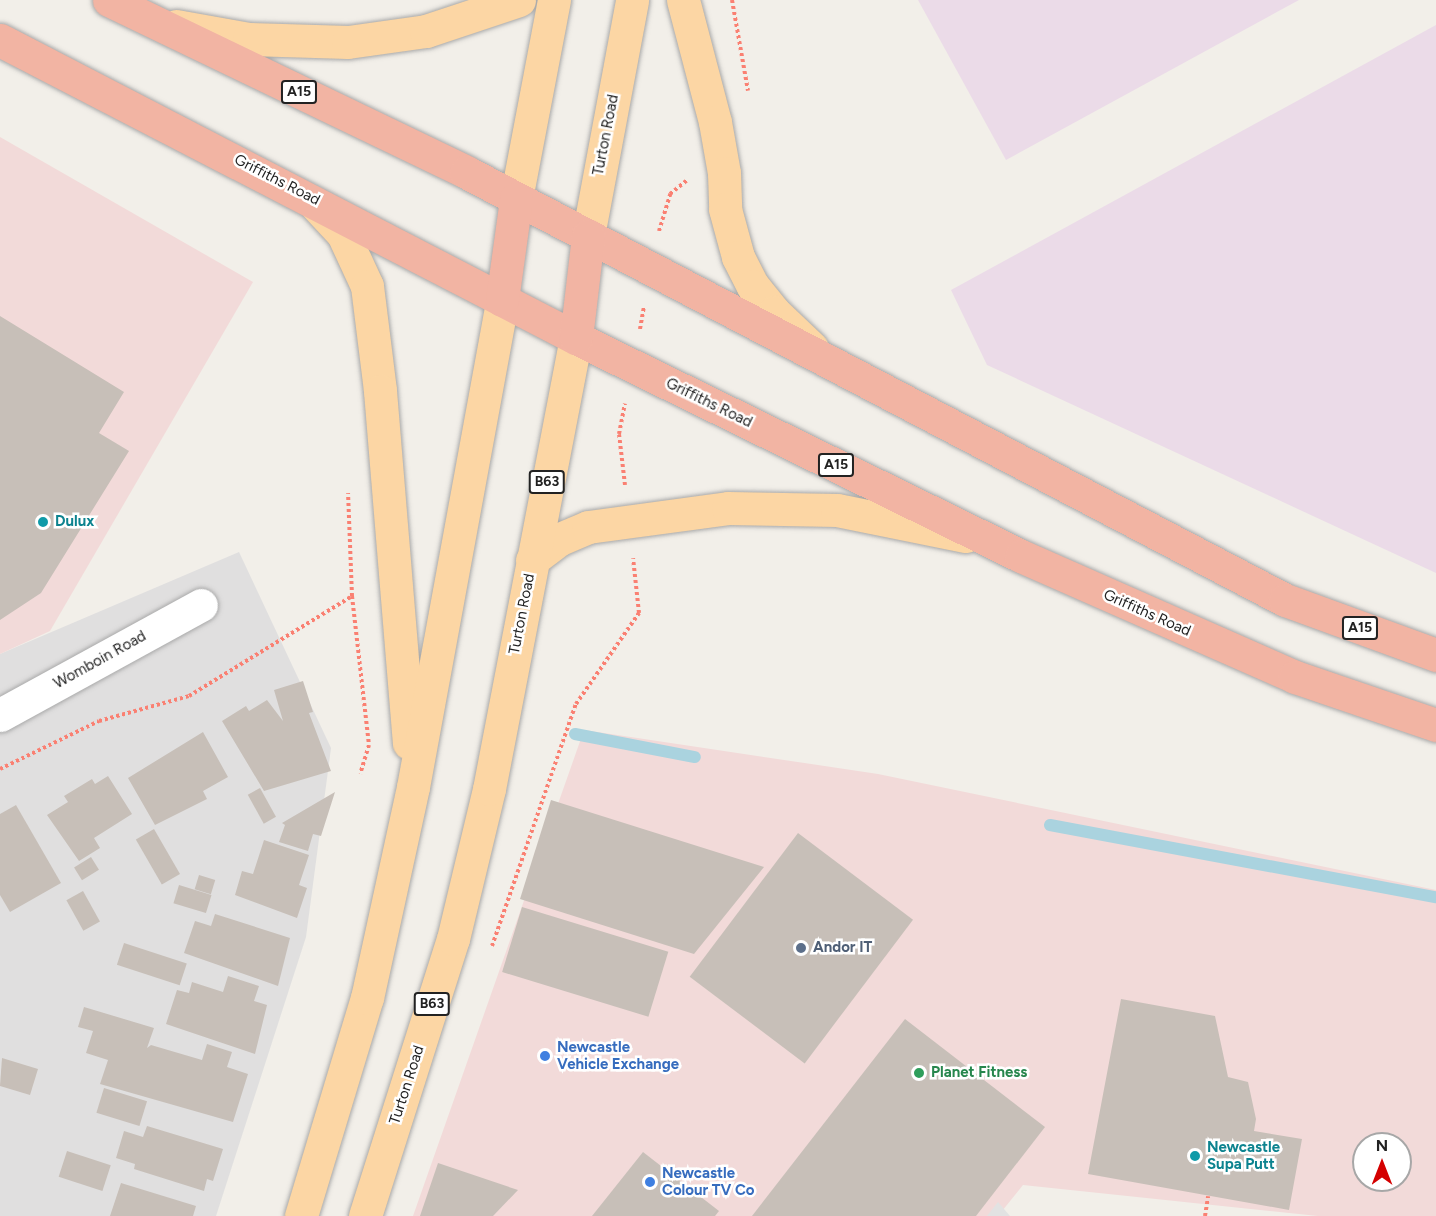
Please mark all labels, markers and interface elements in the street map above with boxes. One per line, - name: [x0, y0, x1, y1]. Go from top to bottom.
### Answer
- road number: A15: [280, 81, 318, 103]
- street label: Turton Road: [589, 93, 623, 177]
- street label: Griffiths Road: [231, 151, 323, 209]
- street label: Griffiths Road: [663, 374, 755, 432]
- road number: A15: [816, 454, 856, 476]
- road number: B63: [528, 471, 566, 493]
- place label: Dulux: [55, 513, 94, 531]
- marker: Dulux: [36, 515, 50, 529]
- street label: Turton Road: [505, 572, 539, 656]
- street label: Griffiths Road: [1101, 586, 1193, 640]
- road number: A15: [1340, 617, 1380, 639]
- street label: Womboin Road: [51, 627, 149, 693]
- place label: Andor IT: [813, 939, 872, 957]
- marker: Andor IT: [794, 941, 808, 955]
- road number: B63: [412, 993, 452, 1015]
- place label: Newcastle Vehicle Exchange: [557, 1038, 679, 1073]
- street label: Turton Road: [386, 1043, 428, 1127]
- marker: Newcastle Vehicle Exchange: [538, 1049, 552, 1063]
- place label: Planet Fitness: [931, 1064, 1027, 1082]
- marker: Planet Fitness: [912, 1066, 926, 1080]
- north arrow: [1352, 1132, 1412, 1192]
- text: N: [1376, 1136, 1388, 1155]
- place label: Newcastle Supa Putt: [1207, 1138, 1280, 1173]
- marker: Newcastle Supa Putt: [1188, 1149, 1202, 1163]
- place label: Newcastle Colour TV Co: [662, 1164, 755, 1199]
- marker: Newcastle Colour TV Co: [643, 1175, 657, 1189]

